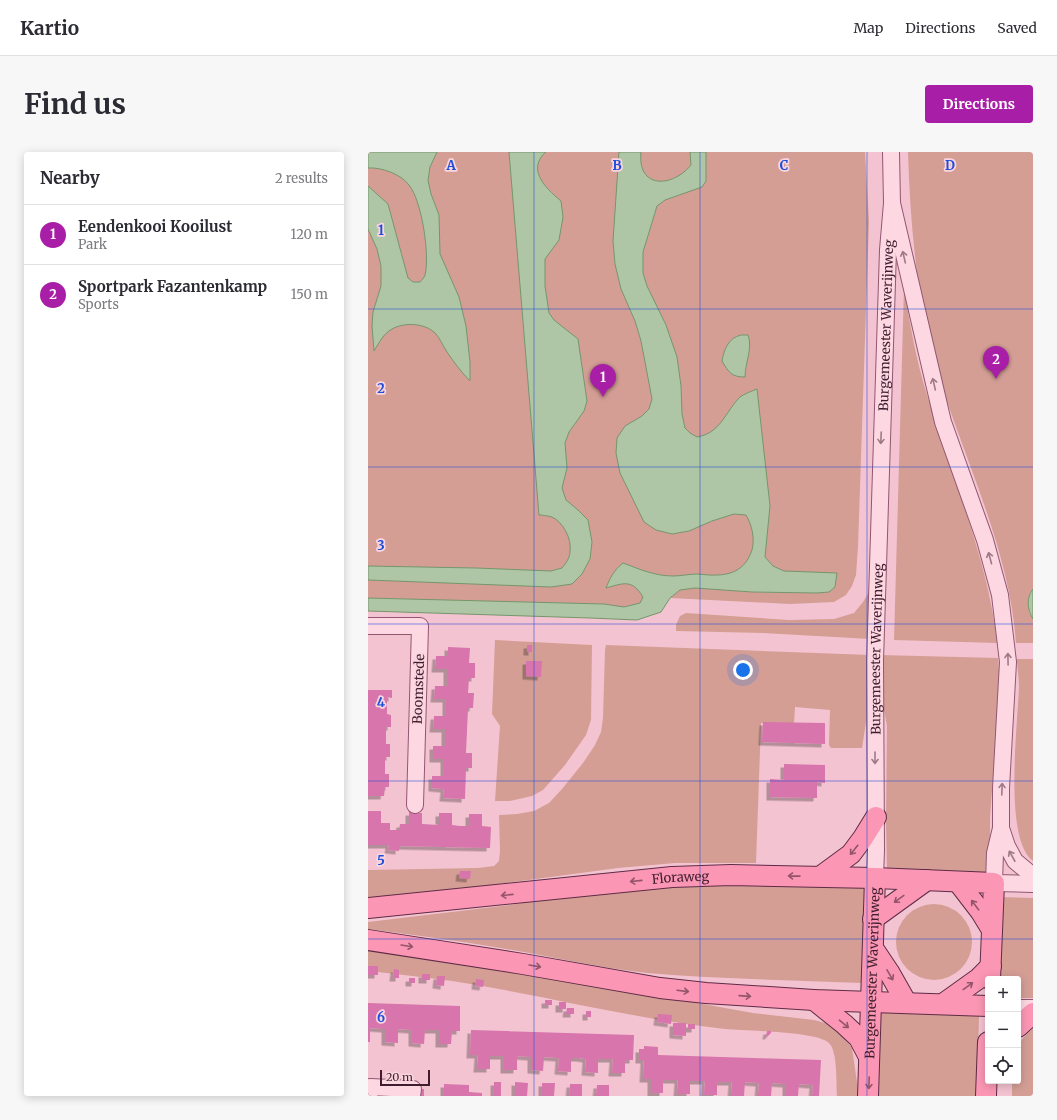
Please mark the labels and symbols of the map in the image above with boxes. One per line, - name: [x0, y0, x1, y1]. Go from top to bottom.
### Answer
- text: A: [445, 157, 456, 174]
- text: B: [612, 157, 622, 174]
- text: C: [780, 157, 789, 174]
- text: D: [945, 157, 955, 174]
- text: 1: [378, 222, 384, 239]
- street label: Burgemeester Waverijnweg: [875, 239, 898, 411]
- one-way arrow: [900, 251, 908, 264]
- pin: 2: [983, 346, 1009, 379]
- pin: 1: [590, 364, 616, 397]
- one-way arrow: [930, 378, 938, 391]
- text: 2: [377, 380, 385, 397]
- one-way arrow: [877, 431, 885, 444]
- text: 3: [377, 537, 385, 554]
- one-way arrow: [986, 551, 993, 564]
- street label: Burgemeester Waverijnweg: [867, 563, 887, 735]
- street label: Boomstede: [409, 653, 428, 724]
- one-way arrow: [1004, 653, 1011, 666]
- your location: [733, 660, 753, 680]
- text: 4: [377, 694, 386, 711]
- one-way arrow: [871, 751, 879, 764]
- one-way arrow: [998, 783, 1005, 796]
- one-way arrow: [850, 844, 858, 855]
- one-way arrow: [1008, 850, 1016, 862]
- text: 5: [377, 852, 385, 869]
- street label: Floraweg: [651, 868, 710, 888]
- one-way arrow: [788, 872, 801, 880]
- one-way arrow: [630, 877, 643, 885]
- street label: Burgemeester Waverijnweg: [861, 887, 884, 1059]
- one-way arrow: [501, 891, 514, 899]
- one-way arrow: [894, 895, 905, 903]
- one-way arrow: [971, 900, 979, 911]
- one-way arrow: [400, 942, 413, 950]
- one-way arrow: [528, 962, 541, 970]
- one-way arrow: [887, 969, 895, 981]
- one-way arrow: [962, 982, 973, 991]
- one-way arrow: [676, 987, 689, 995]
- one-way arrow: [738, 992, 751, 999]
- text: 6: [377, 1009, 385, 1026]
- one-way arrow: [839, 1020, 850, 1029]
- scale bar: [380, 1068, 430, 1087]
- one-way arrow: [865, 1076, 872, 1089]

